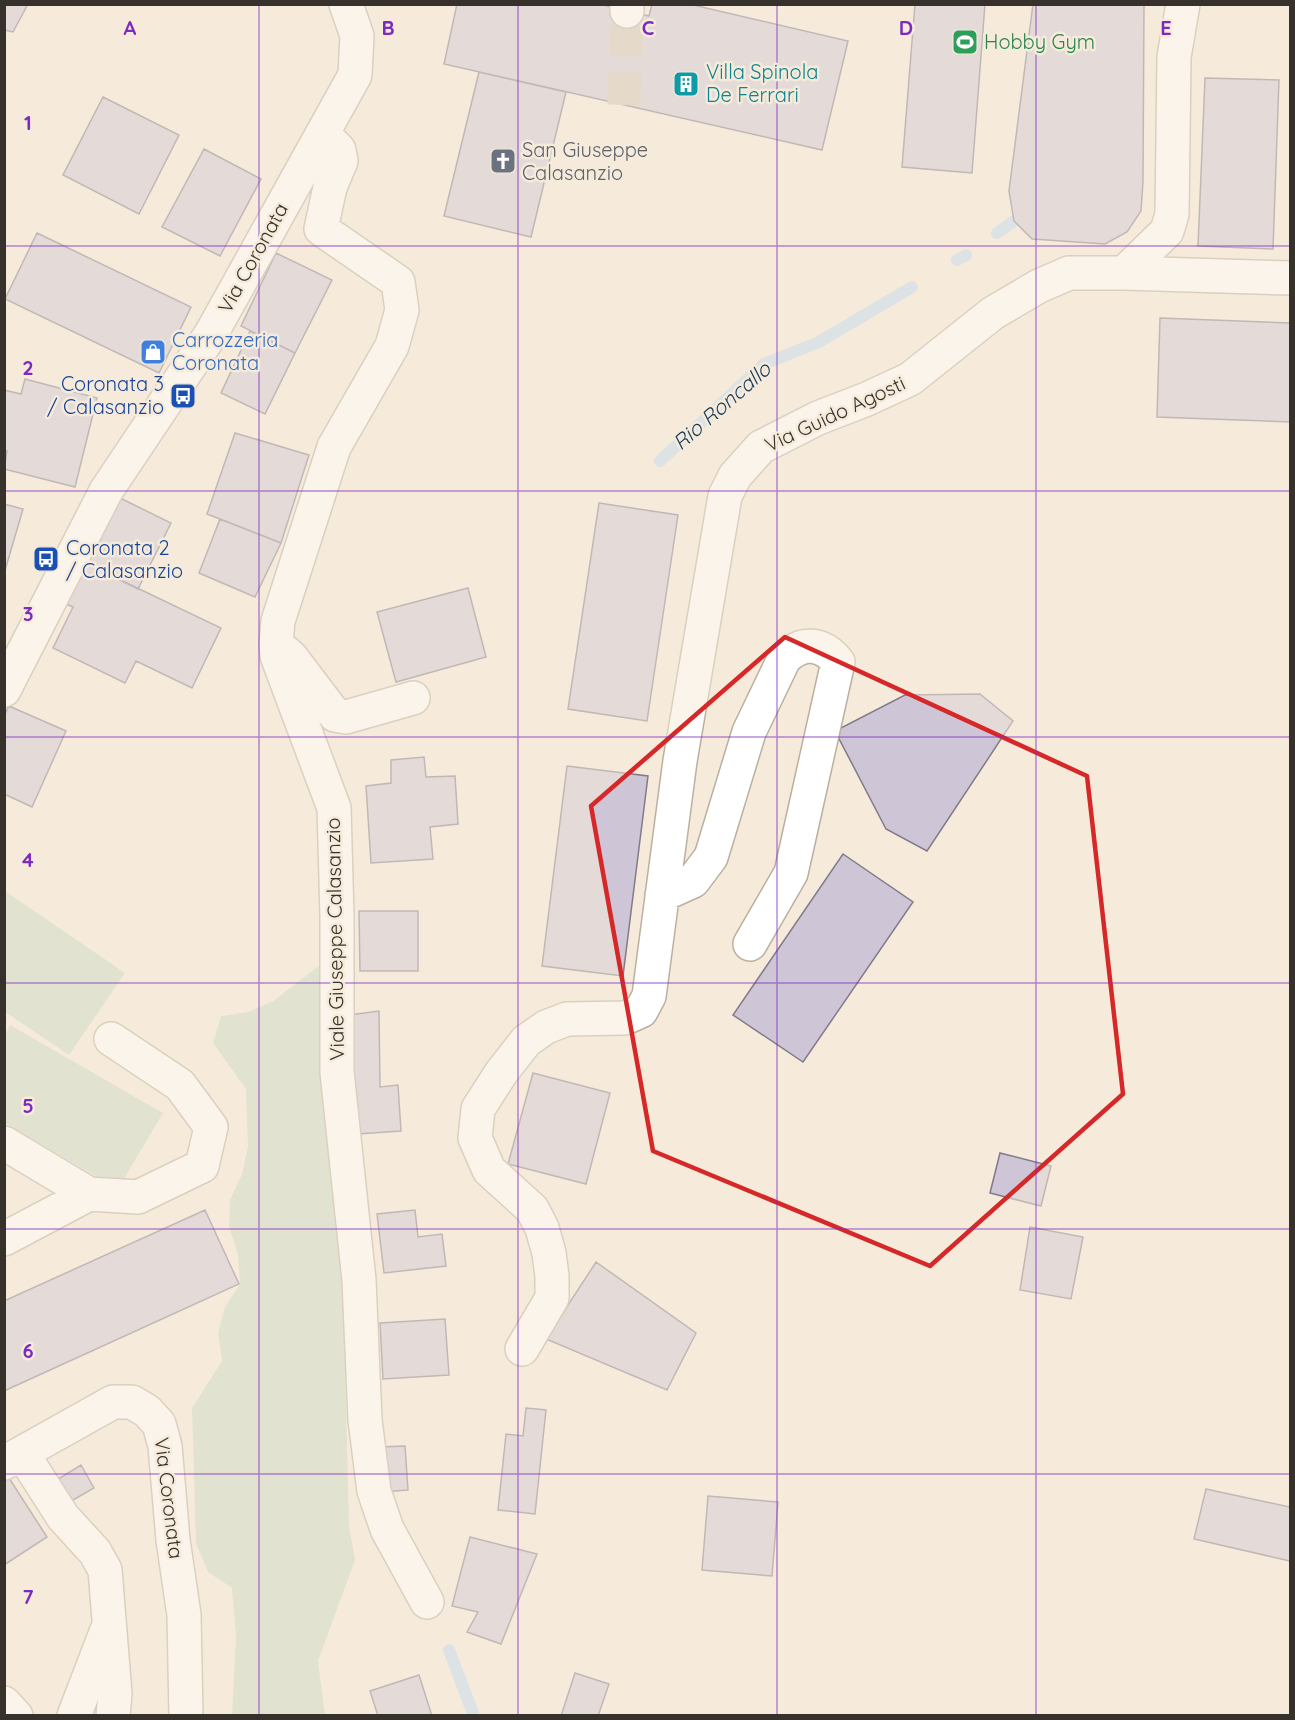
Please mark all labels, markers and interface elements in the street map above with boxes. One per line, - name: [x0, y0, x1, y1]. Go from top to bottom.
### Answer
- text: A: [124, 15, 137, 40]
- text: B: [381, 15, 395, 40]
- text: C: [642, 15, 655, 40]
- text: D: [899, 15, 913, 40]
- text: E: [1160, 15, 1172, 40]
- sports icon: Hobby Gym: [950, 27, 980, 57]
- place label: Hobby Gym: [984, 29, 1095, 54]
- place label: Villa Spinola De Ferrari: [706, 59, 818, 107]
- building icon: Villa Spinola De Ferrari: [671, 69, 701, 99]
- text: 1: [24, 110, 32, 135]
- place label: San Giuseppe Calasanzio: [522, 137, 648, 185]
- church icon: San Giuseppe Calasanzio: [488, 146, 518, 176]
- street label: Via Coronata: [212, 198, 293, 317]
- place label: Carrozzeria Coronata: [172, 327, 278, 375]
- shop icon: Carrozzeria Coronata: [138, 337, 168, 367]
- text: 2: [22, 355, 34, 380]
- water label: Rio Roncallo: [667, 355, 777, 455]
- street label: Via Guido Agosti: [761, 370, 909, 457]
- place label: Coronata 3 / Calasanzio: [47, 371, 164, 419]
- bus stop icon: Coronata 3 / Calasanzio: [168, 381, 198, 411]
- place label: Coronata 2 / Calasanzio: [66, 535, 183, 583]
- bus stop icon: Coronata 2 / Calasanzio: [31, 544, 61, 574]
- text: 3: [23, 601, 33, 626]
- street label: Viale Giuseppe Calasanzio: [320, 817, 349, 1061]
- text: 4: [22, 847, 34, 872]
- text: 5: [22, 1093, 34, 1118]
- text: 6: [22, 1338, 34, 1363]
- street label: Via Coronata: [150, 1436, 189, 1560]
- text: 7: [23, 1584, 34, 1609]

